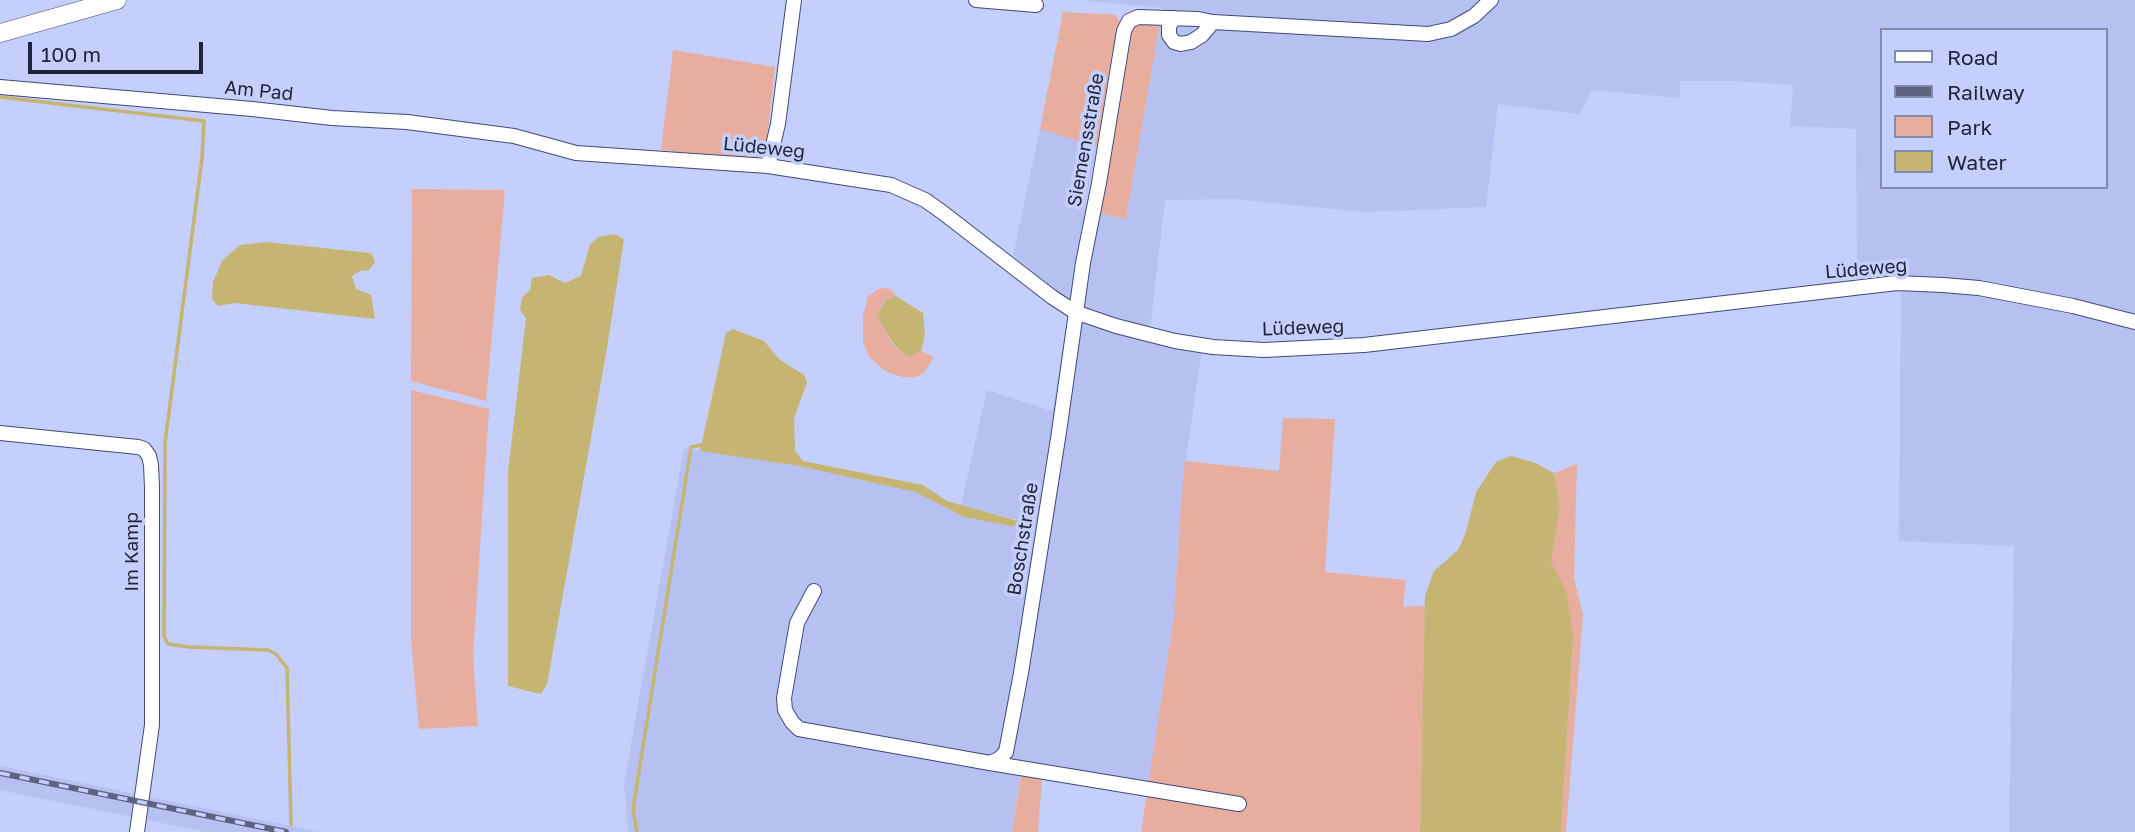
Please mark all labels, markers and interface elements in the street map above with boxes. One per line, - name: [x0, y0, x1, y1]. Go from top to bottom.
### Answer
- scale bar: [32, 28, 206, 72]
- legend: [1880, 28, 2107, 189]
- text: 100 m: [41, 41, 101, 67]
- text: Road: [1947, 44, 1998, 70]
- street label: Siemensstraße: [1063, 71, 1109, 209]
- street label: Am Pad: [224, 76, 294, 106]
- text: Railway: [1947, 79, 2025, 105]
- text: Park: [1947, 114, 1992, 140]
- street label: Lüdeweg: [722, 132, 806, 164]
- text: Water: [1947, 149, 2007, 175]
- street label: Lüdeweg: [1824, 254, 1908, 284]
- street label: Lüdeweg: [1261, 315, 1345, 341]
- street label: Boschstraße: [1003, 481, 1043, 597]
- street label: Im Kamp: [121, 512, 143, 592]

